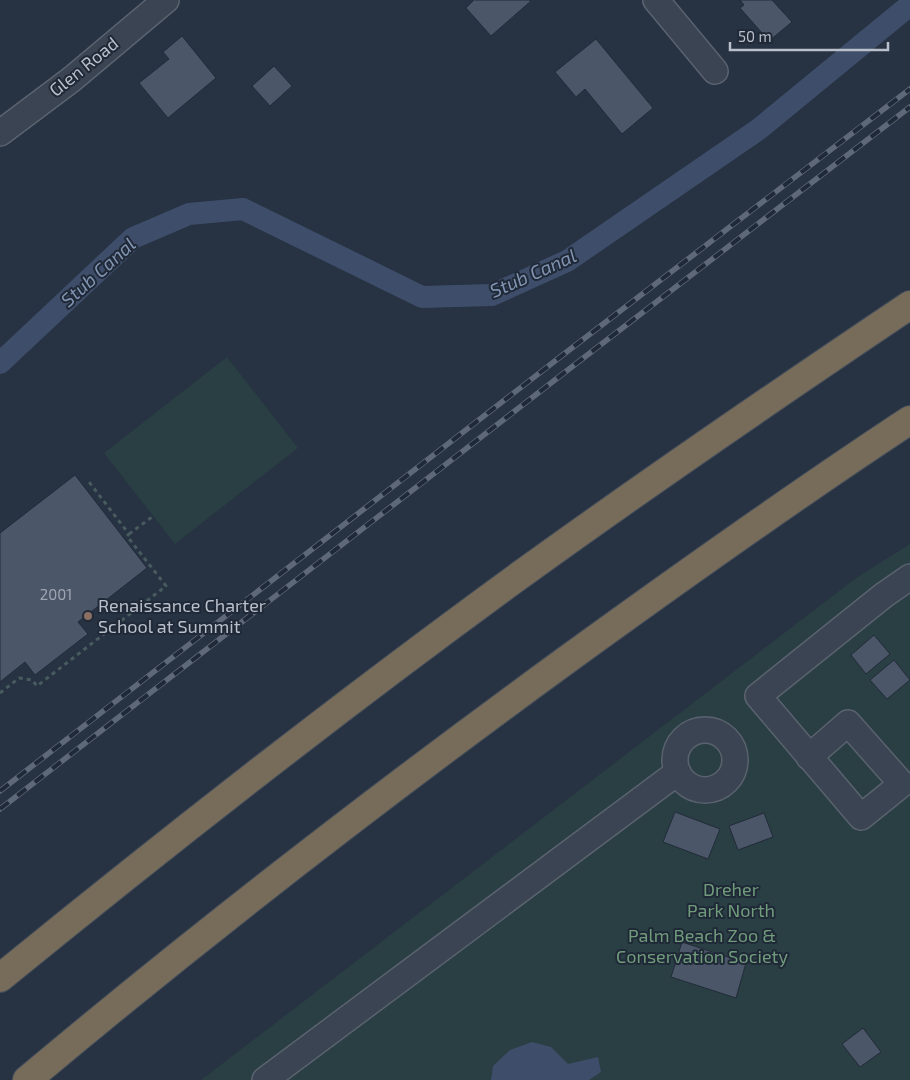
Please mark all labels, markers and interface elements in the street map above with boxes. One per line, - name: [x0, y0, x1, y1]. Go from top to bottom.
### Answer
- scale bar: [730, 20, 888, 52]
- text: 50 m: [738, 27, 772, 45]
- street label: Glen Road: [44, 32, 122, 101]
- water label: Stub Canal: [56, 232, 140, 311]
- water label: Stub Canal: [486, 243, 580, 302]
- house number: 2001: [40, 585, 72, 603]
- place label: Renaissance Charter School at Summit: [98, 594, 266, 637]
- marker: Renaissance Charter School at Summit: [82, 610, 94, 622]
- park label: Dreher Park North: [687, 878, 775, 921]
- park label: Palm Beach Zoo & Conservation Society: [616, 924, 788, 967]

